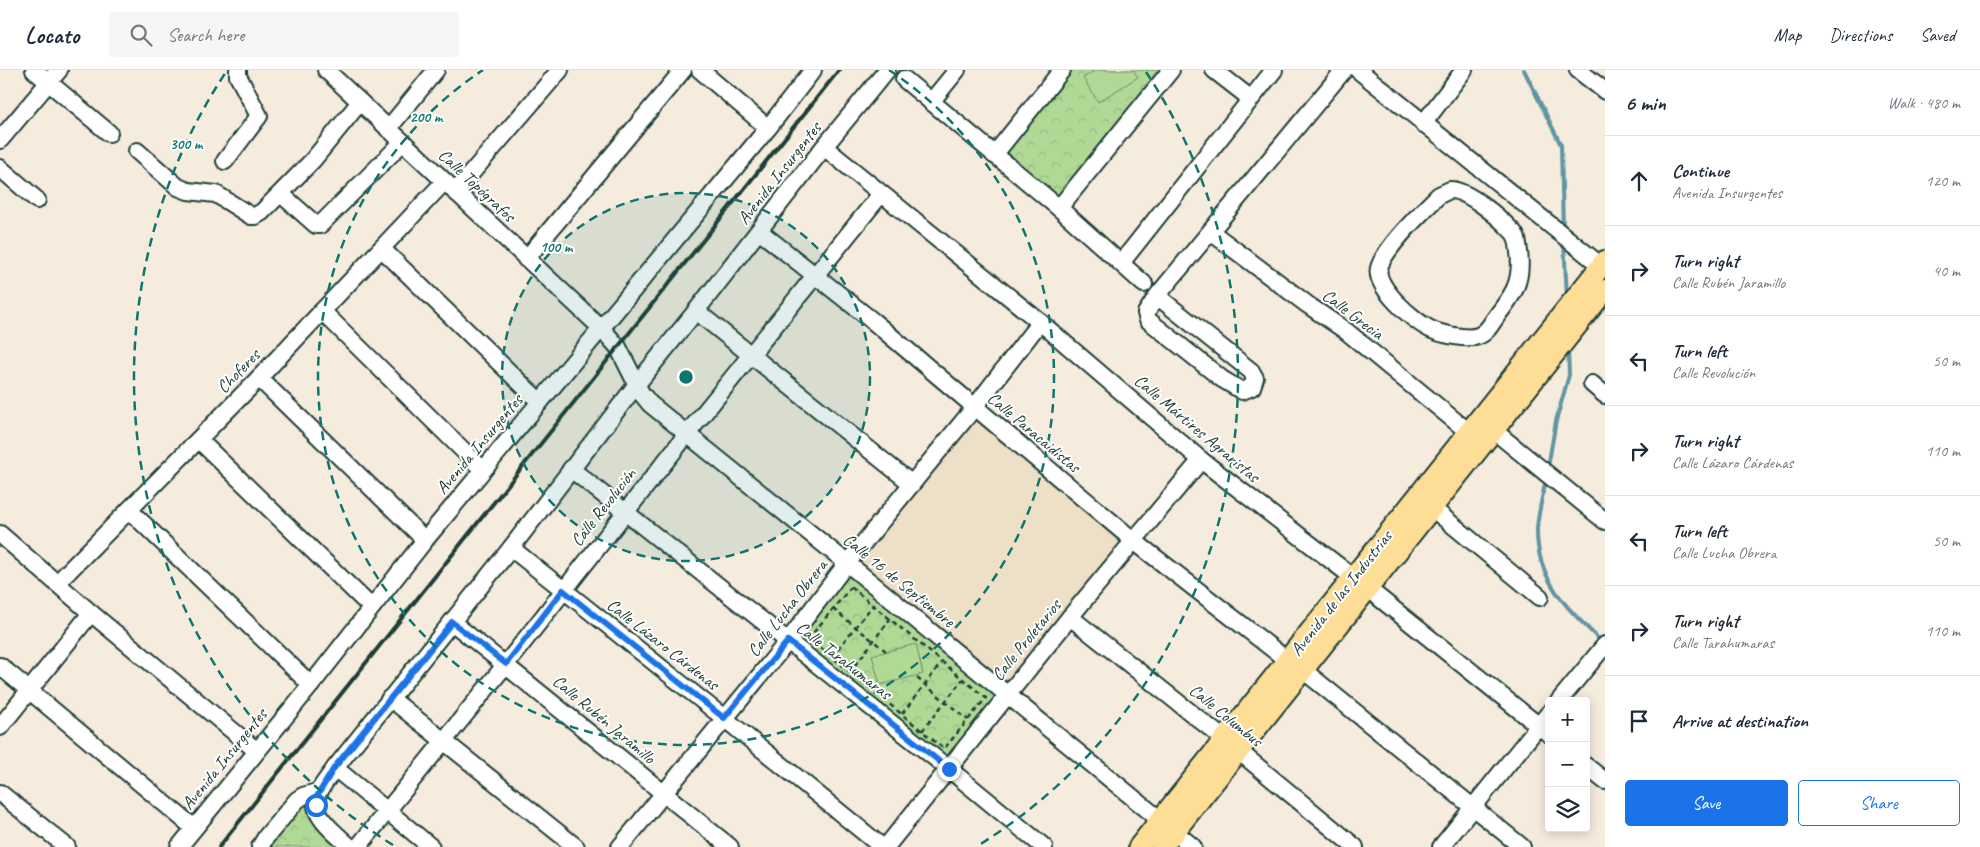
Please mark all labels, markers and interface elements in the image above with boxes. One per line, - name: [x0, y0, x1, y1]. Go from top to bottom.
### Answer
- search box: [109, 12, 459, 57]
- text: Locato: [25, 20, 79, 50]
- icon: search: [127, 21, 155, 49]
- text: Search here: [167, 23, 245, 47]
- text: Map: [1774, 24, 1801, 46]
- text: Directions: [1829, 24, 1892, 46]
- text: Saved: [1920, 24, 1955, 46]
- text: 6 min: [1625, 90, 1666, 116]
- text: Walk · 480 m: [1888, 93, 1960, 113]
- text: 200 m: [410, 108, 444, 127]
- street label: Avenida Insurgentes: [732, 116, 827, 229]
- text: 300 m: [170, 135, 204, 154]
- street label: Calle Topógrafos: [434, 144, 521, 227]
- text: Continue: [1672, 159, 1729, 183]
- icon: ahead: [1625, 167, 1653, 195]
- text: 120 m: [1926, 171, 1960, 191]
- text: Avenida Insurgentes: [1672, 183, 1782, 203]
- text: 100 m: [540, 238, 574, 257]
- text: Turn right: [1672, 249, 1739, 273]
- icon: right: [1625, 257, 1653, 285]
- text: 40 m: [1933, 261, 1960, 281]
- text: Calle Rubén Jaramillo: [1672, 273, 1785, 293]
- street label: Calle Grecia: [1318, 284, 1389, 345]
- text: Turn left: [1672, 339, 1727, 363]
- street label: Choferes: [212, 343, 266, 398]
- icon: left: [1625, 347, 1653, 375]
- text: 50 m: [1933, 351, 1960, 371]
- text: Calle Revolución: [1672, 363, 1755, 383]
- centre of rings: [677, 368, 695, 386]
- street label: Calle Mártires Agraristas: [1130, 369, 1266, 488]
- street label: Calle Paracaidistas: [983, 387, 1086, 479]
- street label: Avenida Insurgentes: [431, 388, 528, 498]
- text: Turn right: [1672, 429, 1739, 453]
- icon: right: [1625, 437, 1653, 465]
- text: 110 m: [1926, 441, 1960, 461]
- text: Calle Lázaro Cárdenas: [1672, 453, 1793, 473]
- street label: Calle Revolución: [566, 463, 641, 551]
- text: Turn left: [1672, 519, 1727, 543]
- street label: Avenida de las Industrias: [1285, 524, 1398, 660]
- icon: left: [1625, 527, 1653, 555]
- street label: Calle 16 de Septiembre: [839, 528, 960, 632]
- text: 50 m: [1933, 531, 1960, 551]
- text: Calle Lucha Obrera: [1672, 543, 1776, 563]
- street label: Calle Lucha Obrera: [742, 554, 833, 661]
- street label: Calle Lázaro Cárdenas: [603, 593, 725, 696]
- street label: Calle Proletarios: [987, 593, 1067, 685]
- text: Turn right: [1672, 609, 1739, 633]
- street label: Calle Tarahumaras: [792, 616, 897, 705]
- icon: right: [1625, 617, 1653, 645]
- text: 110 m: [1926, 621, 1960, 641]
- text: Calle Tarahumaras: [1672, 633, 1774, 653]
- street label: Calle Rubén Jaramillo: [548, 670, 661, 769]
- street label: Calle Columbus: [1185, 679, 1269, 752]
- map controls: [1545, 697, 1590, 832]
- button: +: [1545, 697, 1590, 742]
- street label: Avenida Insurgentes: [177, 703, 273, 814]
- icon: arrive: [1625, 707, 1653, 735]
- text: Arrive at destination: [1672, 709, 1808, 733]
- button: −: [1545, 742, 1590, 787]
- route end: [938, 758, 961, 781]
- button: Save: [1625, 780, 1788, 826]
- button: Share: [1798, 780, 1960, 826]
- button: layers: [1545, 787, 1590, 832]
- route start: [305, 794, 328, 817]

